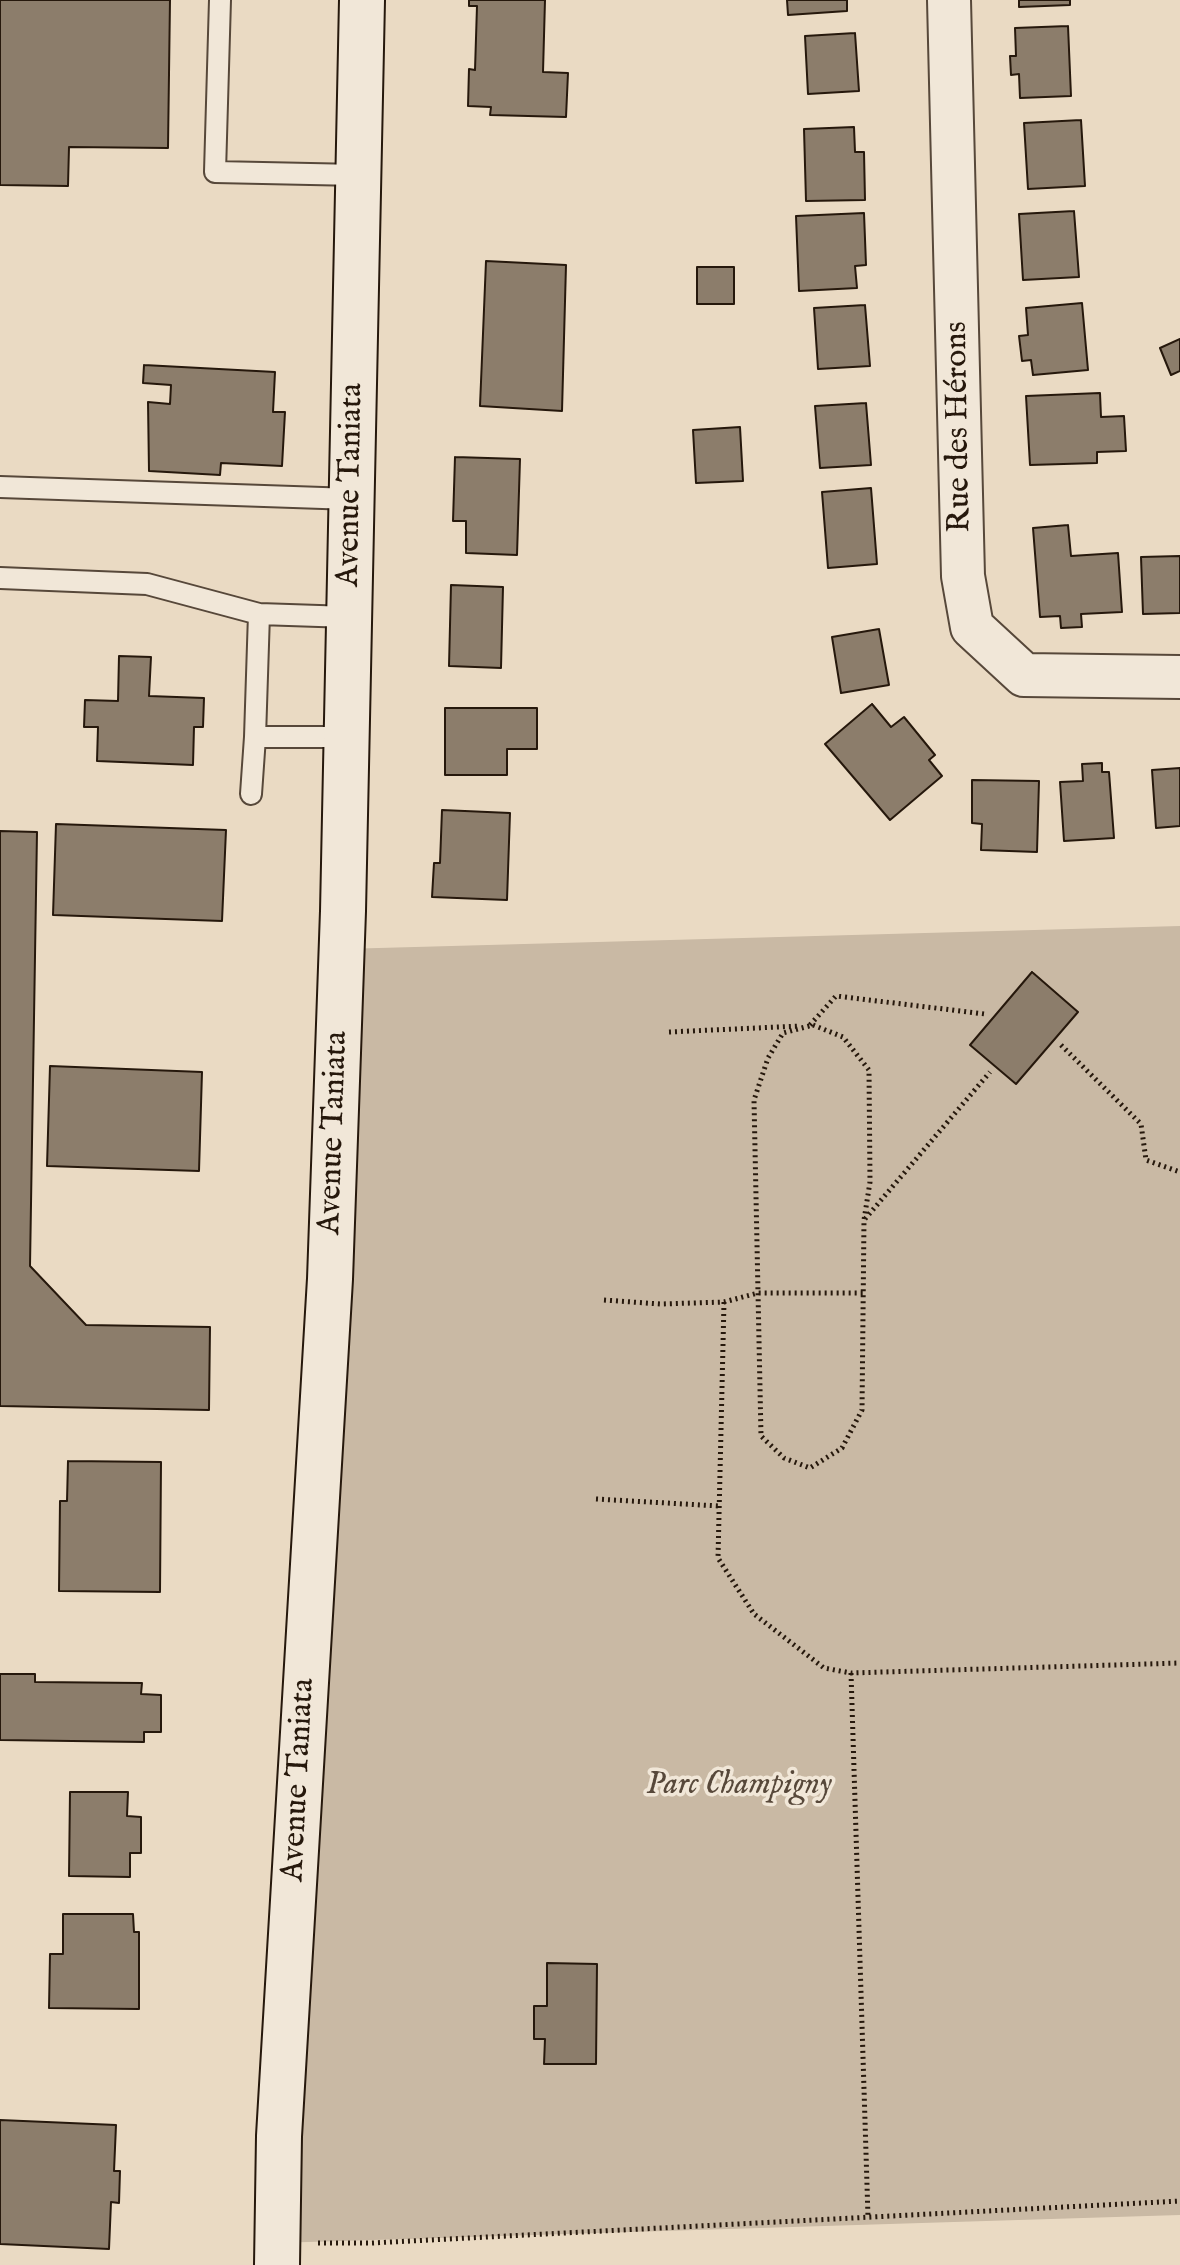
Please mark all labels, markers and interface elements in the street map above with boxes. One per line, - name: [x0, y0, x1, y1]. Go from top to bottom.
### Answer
- street label: Rue des Hérons: [939, 321, 981, 533]
- street label: Avenue Taniata: [331, 383, 373, 587]
- street label: Avenue Taniata: [312, 1031, 358, 1235]
- street label: Avenue Taniata: [275, 1677, 325, 1883]
- park label: Parc Champigny: [646, 1767, 832, 1805]

